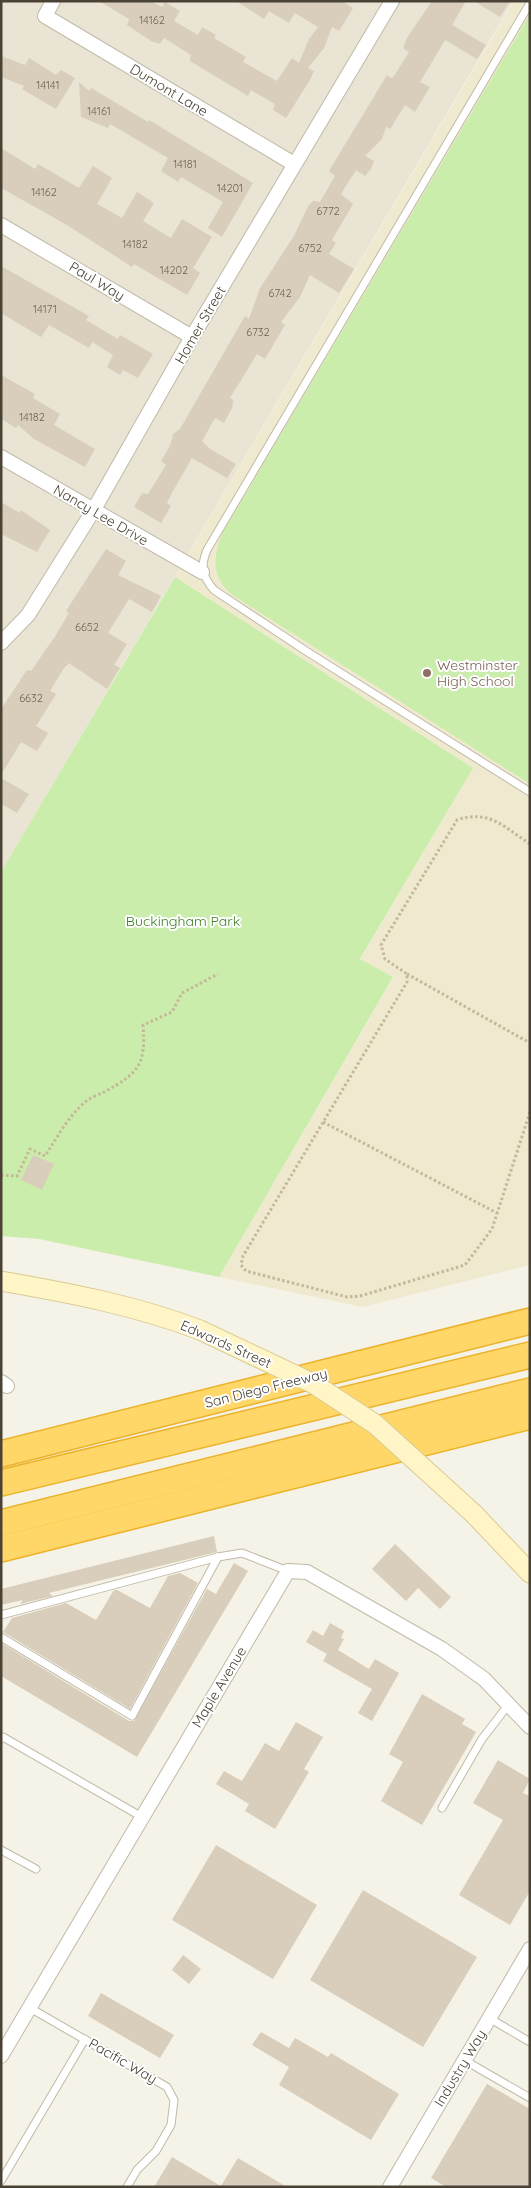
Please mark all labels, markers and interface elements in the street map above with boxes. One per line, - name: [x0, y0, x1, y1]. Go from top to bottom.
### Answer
- house number: 14162: [139, 13, 165, 27]
- street label: Dumont Lane: [127, 60, 211, 120]
- house number: 14141: [36, 78, 60, 92]
- house number: 14161: [87, 104, 111, 118]
- house number: 14181: [173, 157, 197, 171]
- house number: 14201: [217, 181, 243, 195]
- house number: 14162: [31, 185, 57, 199]
- house number: 6772: [316, 204, 340, 218]
- house number: 14182: [122, 237, 148, 251]
- house number: 6752: [298, 241, 322, 255]
- street label: Paul Way: [66, 257, 128, 305]
- house number: 14202: [160, 263, 188, 277]
- street label: Homer Street: [171, 283, 230, 367]
- house number: 6742: [268, 286, 292, 300]
- house number: 14171: [33, 302, 57, 316]
- house number: 6732: [246, 325, 270, 339]
- house number: 14182: [19, 410, 45, 424]
- street label: Nancy Lee Drive: [50, 481, 152, 549]
- house number: 6652: [75, 620, 99, 634]
- place label: Westminster High School: [437, 656, 519, 690]
- marker: Westminster High School: [421, 667, 433, 679]
- house number: 6632: [19, 691, 43, 705]
- park label: Buckingham Park: [126, 912, 240, 930]
- street label: Edwards Street: [178, 1316, 274, 1372]
- street label: San Diego Freeway: [203, 1364, 329, 1412]
- street label: Maple Avenue: [188, 1643, 250, 1731]
- street label: Industry Way: [430, 2026, 490, 2110]
- street label: Pacific Way: [86, 2034, 160, 2088]

